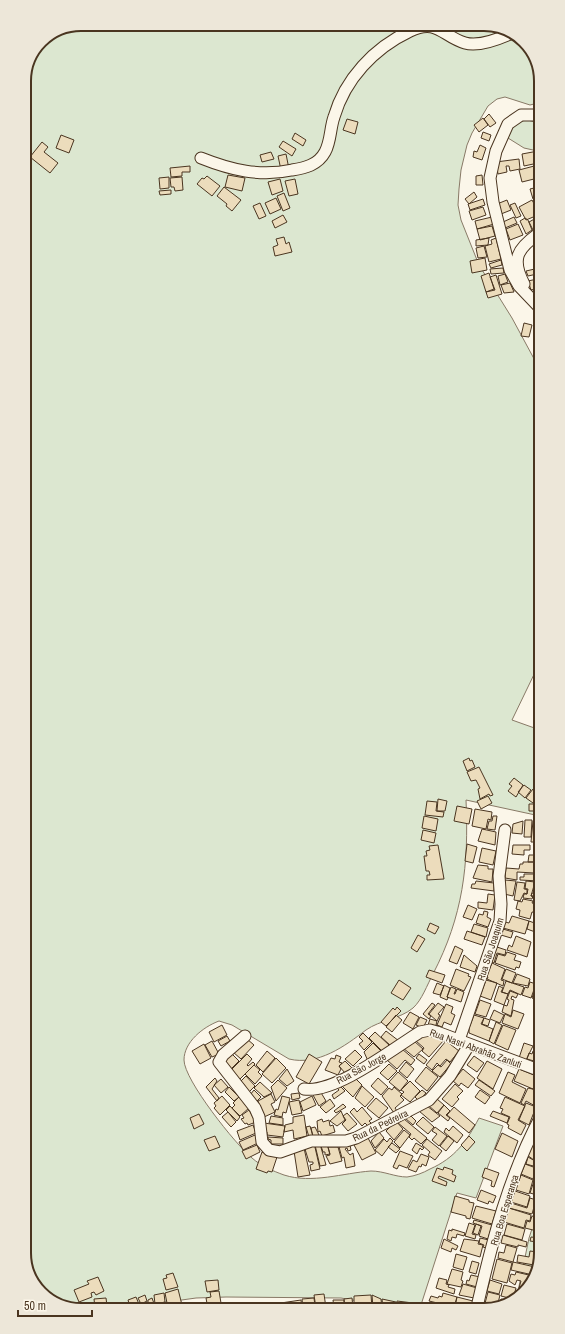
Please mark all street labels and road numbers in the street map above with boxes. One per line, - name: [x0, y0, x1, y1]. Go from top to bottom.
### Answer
- street label: Rua São Joaquim: [474, 916, 507, 982]
- street label: Rua Nasri Abrahão Zanluti: [428, 1026, 524, 1071]
- street label: Rua São Jorge: [334, 1050, 389, 1087]
- street label: Rua da Pedreira: [350, 1106, 411, 1144]
- street label: Rua Boa Esperança: [488, 1173, 522, 1247]

